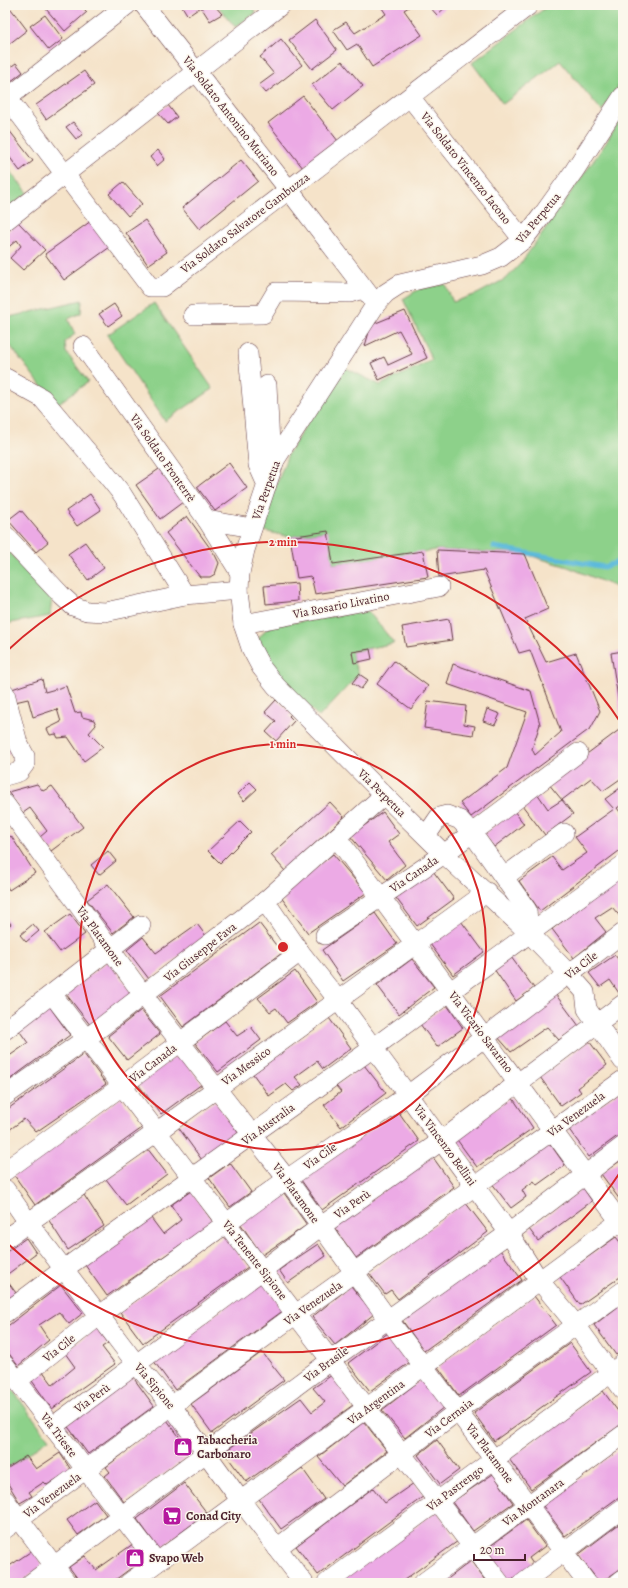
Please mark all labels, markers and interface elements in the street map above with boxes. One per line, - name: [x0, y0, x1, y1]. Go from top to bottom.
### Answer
- street label: Via Soldato Antonino Muriano: [178, 52, 283, 179]
- street label: Via Soldato Vincenzo Iacono: [417, 108, 515, 227]
- street label: Via Soldato Salvatore Gambuzza: [176, 169, 313, 277]
- street label: Via Perpetua: [511, 189, 564, 248]
- street label: Via Soldato Fronterrè: [126, 410, 199, 505]
- street label: Via Perpetua: [248, 458, 284, 523]
- text: 2 min: [269, 534, 297, 550]
- street label: Via Rosario Livatino: [290, 588, 391, 622]
- text: 1 min: [270, 736, 297, 752]
- street label: Via Perpetua: [354, 765, 410, 821]
- street label: Via Canada: [386, 852, 442, 897]
- street label: Via Platamone: [72, 902, 127, 969]
- street label: Via Giuseppe Fava: [160, 918, 240, 986]
- centre of rings: [276, 940, 290, 954]
- street label: Via Cile: [561, 947, 601, 983]
- street label: Via Vicario Savarino: [444, 987, 517, 1076]
- street label: Via Canada: [125, 1040, 180, 1087]
- street label: Via Messico: [217, 1043, 274, 1090]
- street label: Via Venezuela: [543, 1087, 608, 1141]
- street label: Via Australia: [237, 1099, 298, 1149]
- street label: Via Vincenzo Bellini: [409, 1100, 480, 1189]
- street label: Via Cile: [299, 1139, 340, 1174]
- street label: Via Platamone: [268, 1159, 323, 1226]
- street label: Via Perù: [330, 1185, 374, 1223]
- street label: Via Tenente Sipione: [218, 1216, 291, 1303]
- street label: Via Venezuela: [280, 1277, 346, 1330]
- street label: Via Cile: [39, 1330, 79, 1366]
- street label: Via Brasile: [300, 1342, 352, 1386]
- street label: Via Sipione: [130, 1359, 179, 1412]
- street label: Via Argentina: [343, 1376, 408, 1429]
- street label: Via Perù: [70, 1379, 114, 1417]
- street label: Via Cernaia: [421, 1394, 477, 1442]
- street label: Via Trieste: [36, 1409, 81, 1461]
- street label: Via Platamone: [462, 1419, 518, 1486]
- place label: Tabaccheria Carbonaro: [197, 1432, 258, 1462]
- shop icon: Tabaccheria Carbonaro: [172, 1436, 194, 1458]
- street label: Via Pastrengo: [422, 1461, 487, 1515]
- street label: Via Venezuela: [19, 1468, 84, 1522]
- street label: Via Montanara: [498, 1474, 567, 1530]
- supermarket icon: Conad City: [161, 1505, 183, 1527]
- place label: Conad City: [186, 1508, 241, 1524]
- scale bar: [474, 1536, 525, 1562]
- text: 20 m: [480, 1542, 504, 1558]
- shop icon: Svapo Web: [124, 1547, 146, 1569]
- place label: Svapo Web: [149, 1550, 204, 1566]

